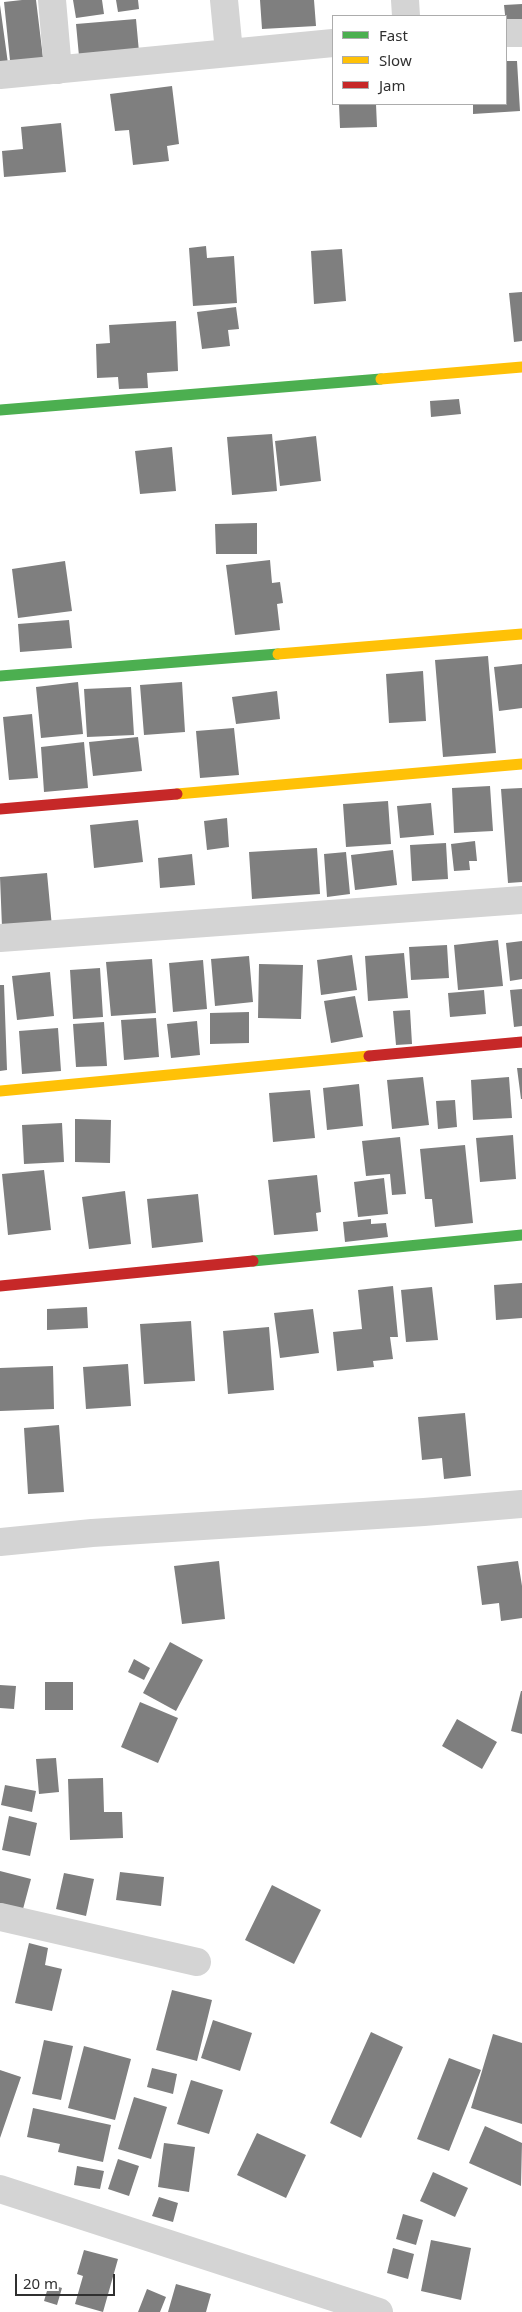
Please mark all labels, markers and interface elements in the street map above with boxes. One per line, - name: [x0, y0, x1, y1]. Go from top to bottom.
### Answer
- legend: [332, 15, 507, 105]
- text: Fast: [379, 25, 408, 45]
- text: Slow: [379, 50, 412, 70]
- text: Jam: [379, 75, 406, 95]
- scale bar: [18, 2264, 118, 2296]
- text: 20 m: [23, 2273, 58, 2293]

